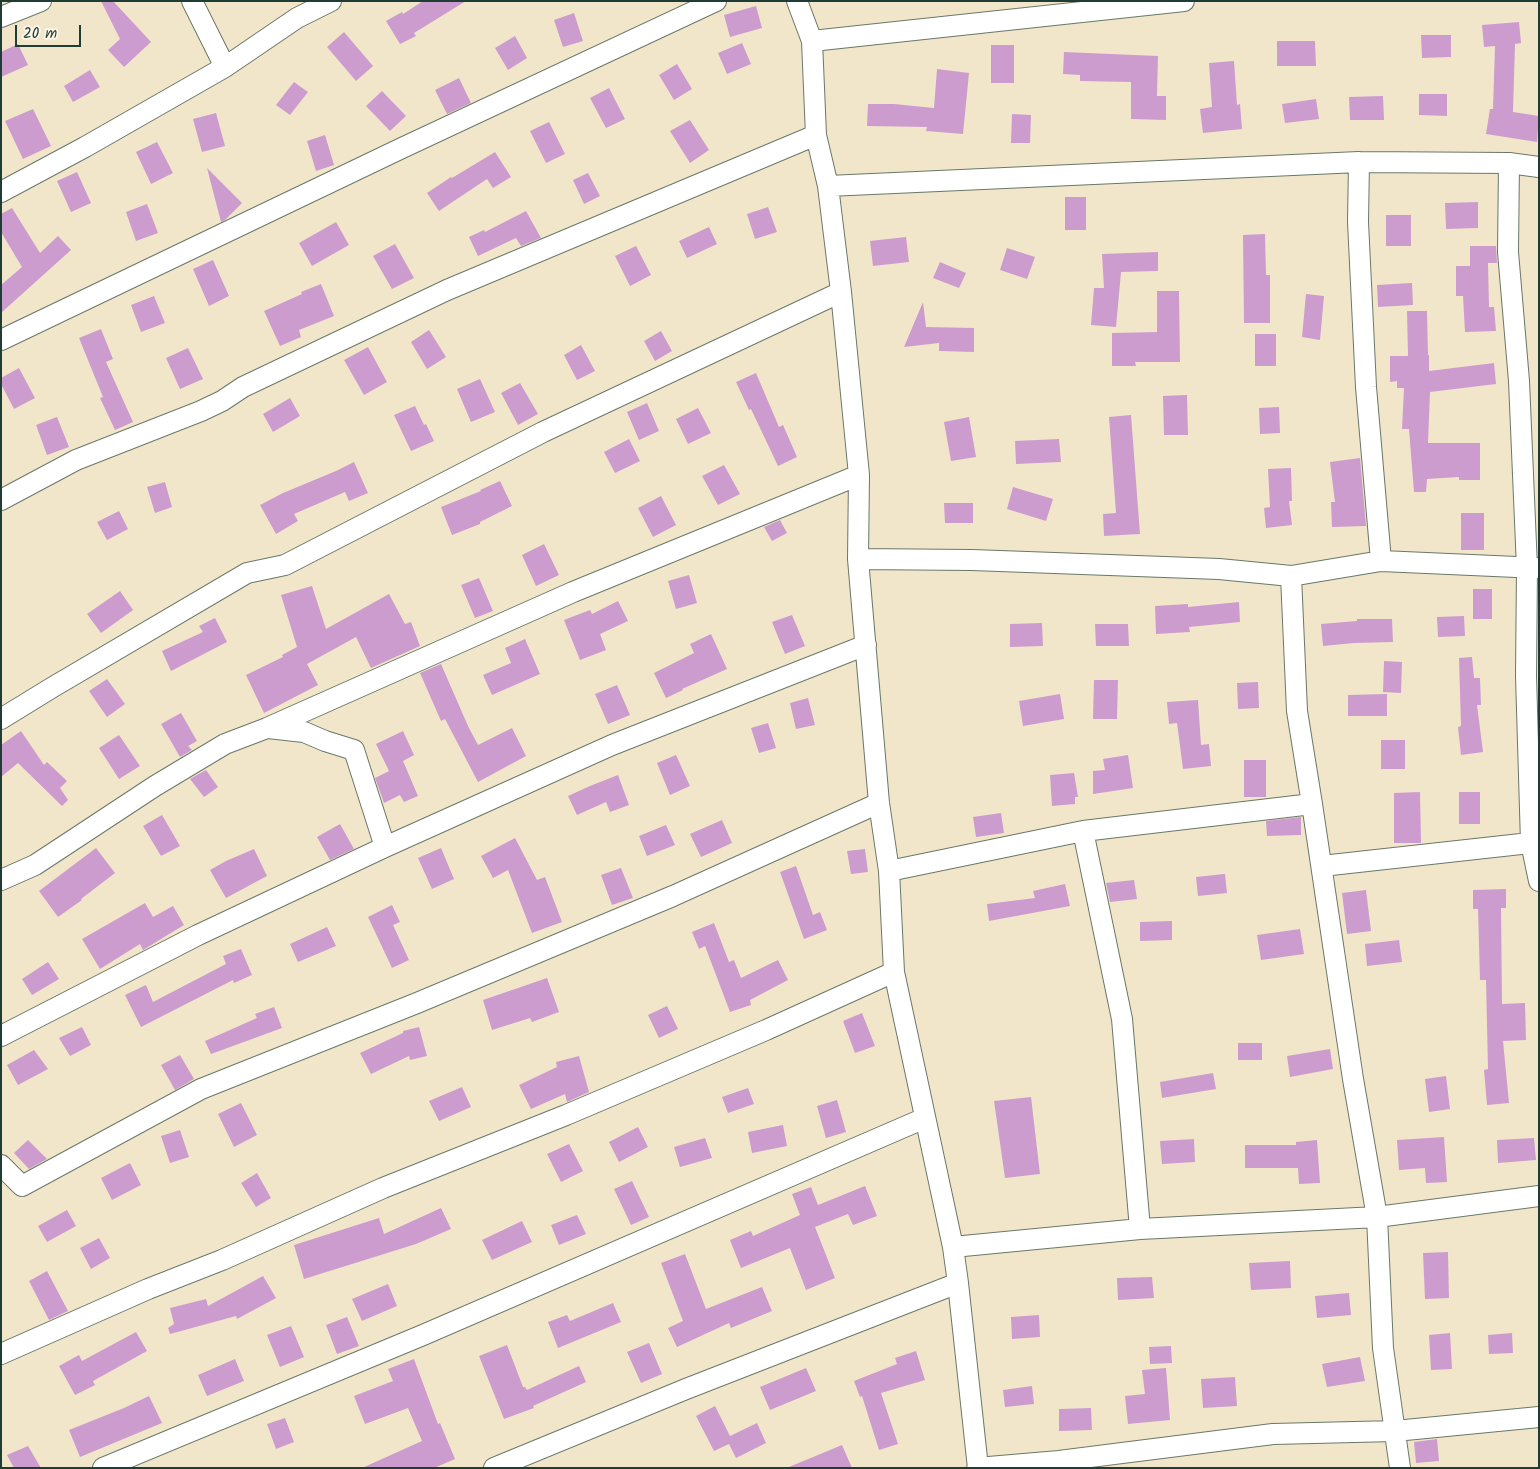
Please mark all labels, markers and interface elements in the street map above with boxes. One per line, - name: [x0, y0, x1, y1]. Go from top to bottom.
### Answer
- scale bar: [18, 15, 84, 47]
- text: 20 m: [23, 22, 57, 46]

